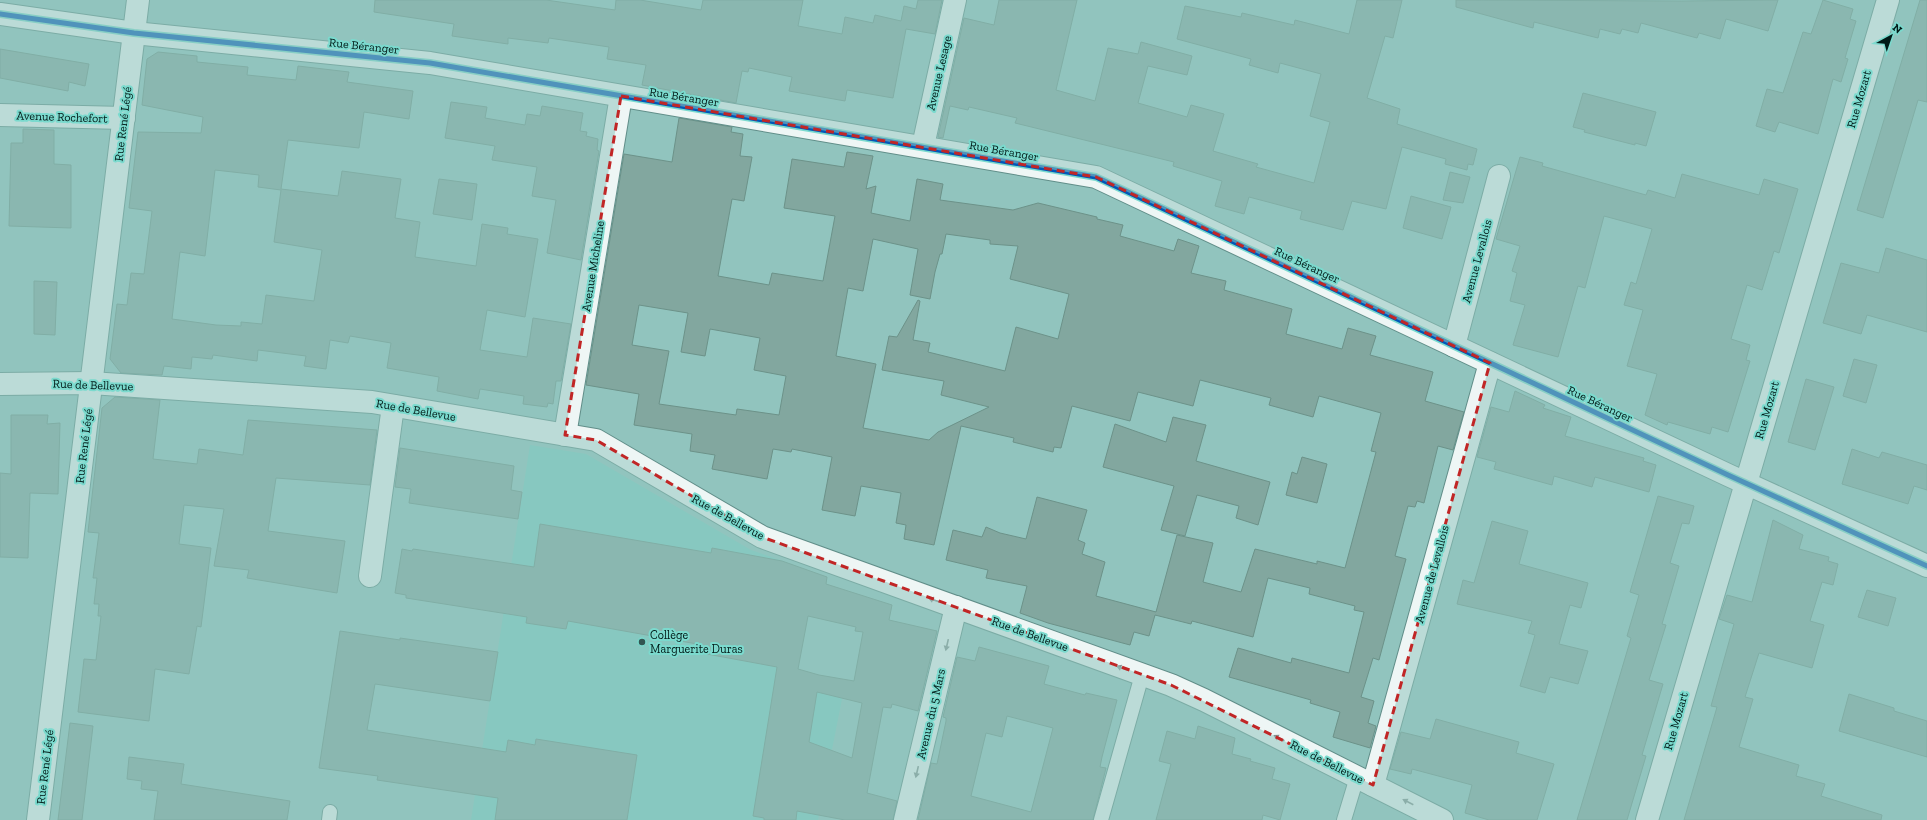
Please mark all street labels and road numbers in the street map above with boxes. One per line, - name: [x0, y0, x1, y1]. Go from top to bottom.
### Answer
- street label: Avenue Lesage: [924, 34, 954, 112]
- street label: Rue Béranger: [328, 35, 400, 57]
- street label: Rue Mozart: [1844, 68, 1874, 130]
- street label: Rue Béranger: [648, 85, 720, 109]
- street label: Rue René Légé: [111, 86, 135, 162]
- street label: Avenue Rochefort: [16, 108, 108, 126]
- street label: Rue Béranger: [968, 138, 1040, 164]
- street label: Avenue Levallois: [1459, 218, 1495, 304]
- street label: Avenue Micheline: [579, 219, 607, 312]
- street label: Rue Béranger: [1272, 244, 1342, 286]
- street label: Rue de Bellevue: [52, 377, 134, 393]
- street label: Rue Mozart: [1752, 379, 1782, 441]
- street label: Rue Béranger: [1565, 383, 1635, 425]
- street label: Rue de Bellevue: [375, 396, 457, 424]
- street label: Rue René Légé: [72, 408, 96, 484]
- street label: Rue de Bellevue: [689, 491, 767, 543]
- street label: Avenue de Levallois: [1412, 524, 1452, 624]
- street label: Rue de Bellevue: [990, 614, 1071, 654]
- street label: Avenue du 5 Mars: [914, 667, 948, 761]
- street label: Rue Mozart: [1661, 690, 1691, 752]
- street label: Rue René Légé: [33, 729, 57, 805]
- street label: Rue de Bellevue: [1288, 737, 1366, 787]

